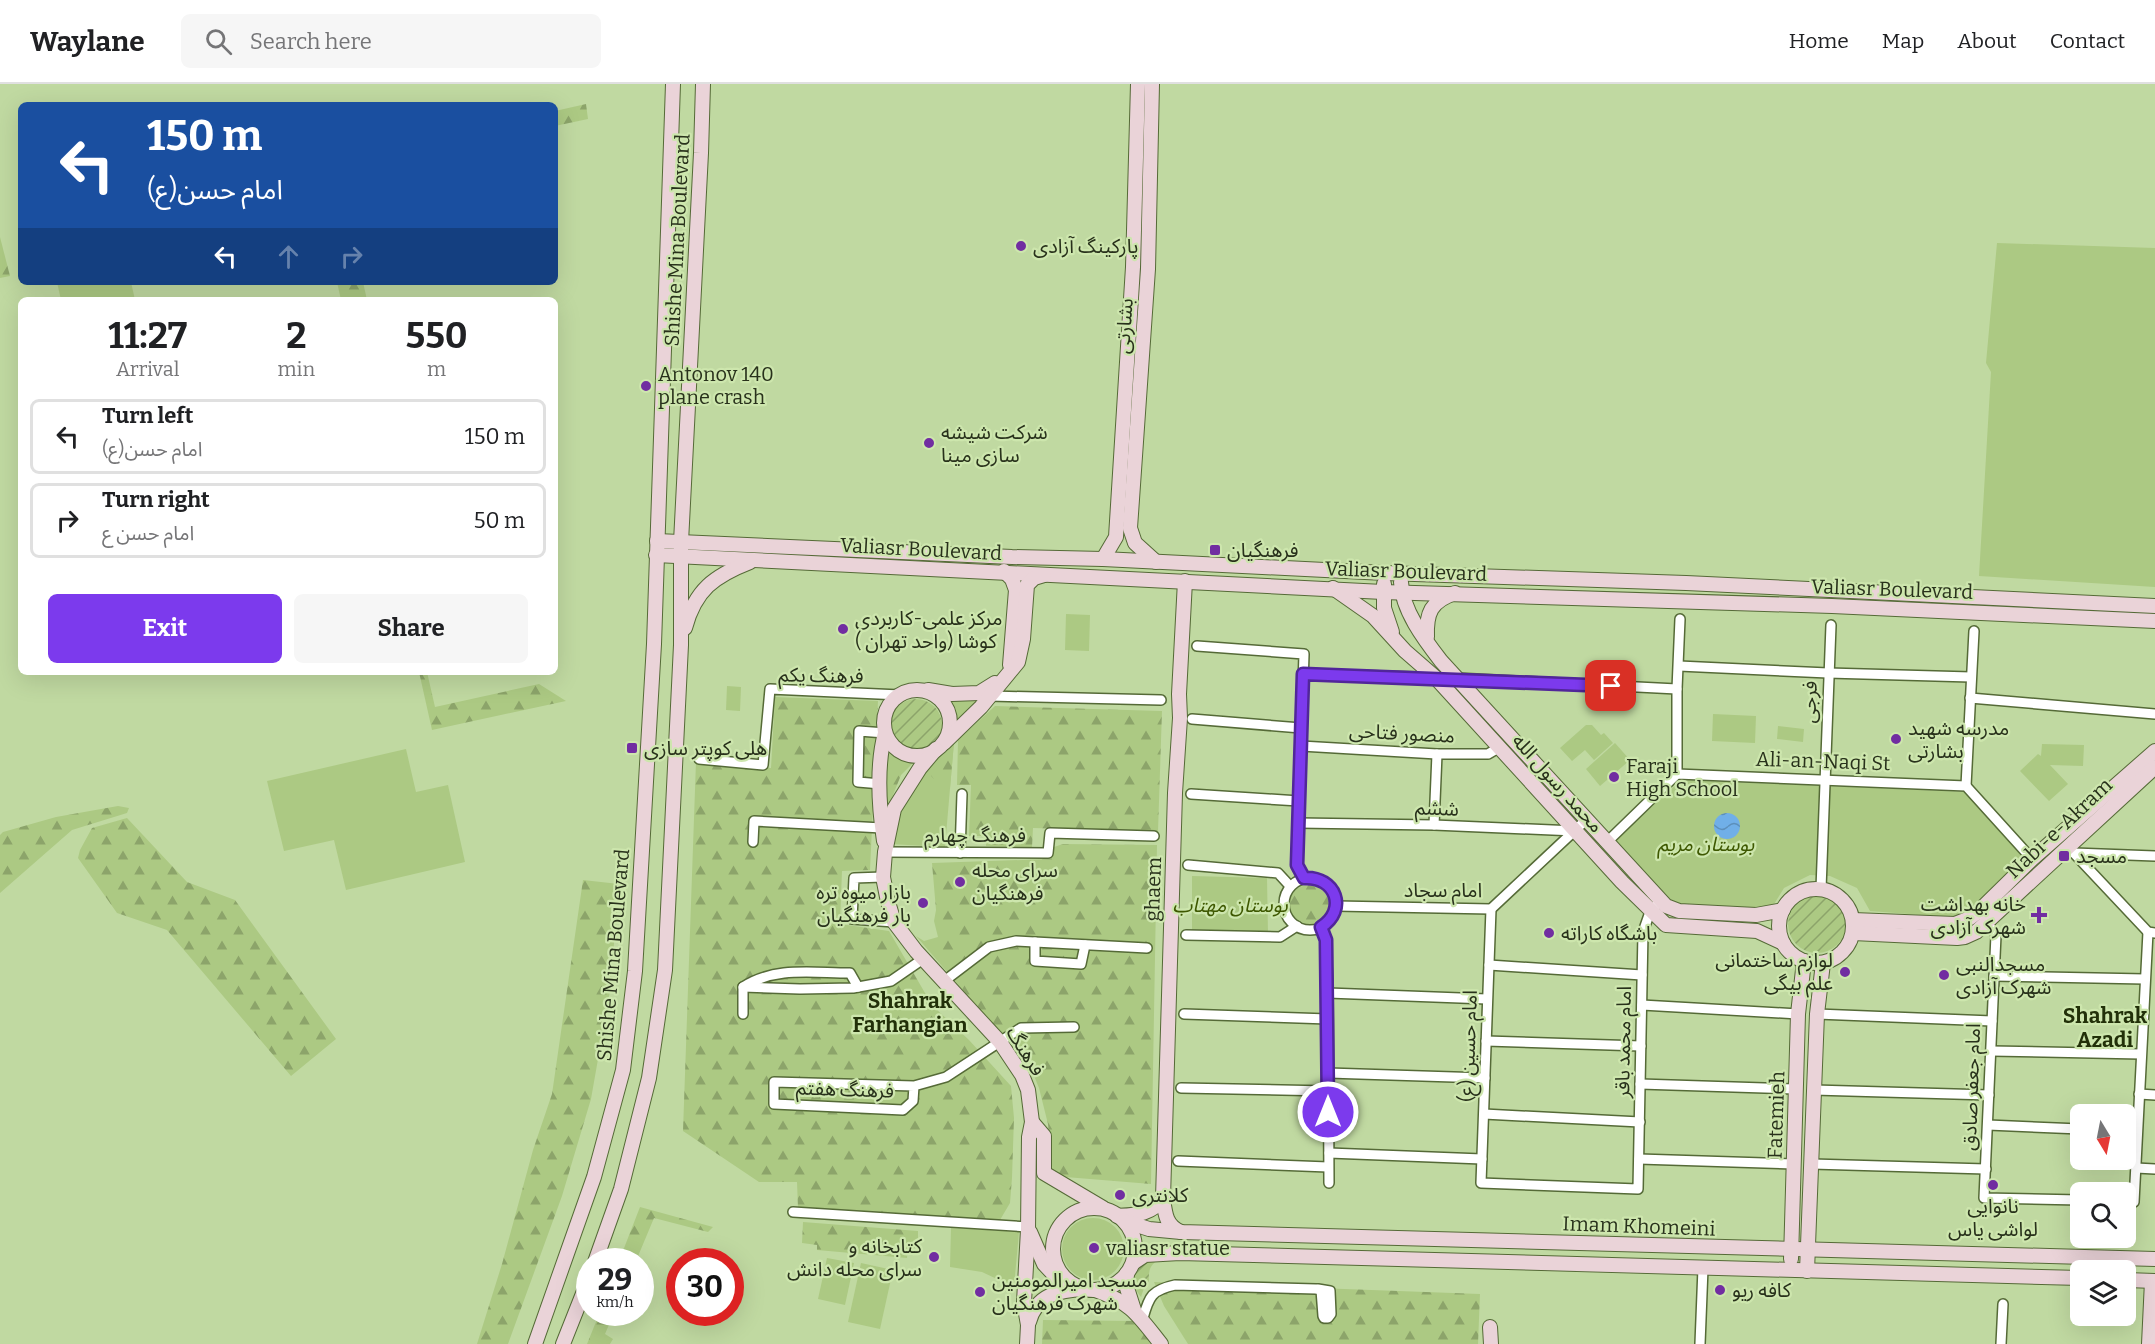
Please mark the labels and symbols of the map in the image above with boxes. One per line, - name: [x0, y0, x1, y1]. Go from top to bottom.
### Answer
- street label: Shishe Mina Boulevard: [659, 133, 695, 347]
- place label: پارکینگ آزادی: [1033, 234, 1138, 259]
- marker: پارکینگ آزادی: [1014, 239, 1028, 253]
- street label: بشارتی: [1110, 297, 1138, 355]
- place label: Antonov 140 plane crash: [658, 362, 774, 409]
- marker: Antonov 140 plane crash: [639, 379, 653, 393]
- place label: شرکت شیشه سازی مینا: [941, 420, 1048, 467]
- marker: شرکت شیشه سازی مینا: [922, 436, 936, 450]
- street label: Valiasr Boulevard: [839, 533, 1003, 565]
- place label: فرهنگیان: [1227, 538, 1299, 562]
- marker: فرهنگیان: [1208, 543, 1222, 557]
- street label: Valiasr Boulevard: [1325, 556, 1488, 586]
- street label: Valiasr Boulevard: [1811, 574, 1974, 604]
- place label: مرکز علمی-کاربردی کوشا (واحد تهران ): [855, 606, 1003, 653]
- marker: مرکز علمی-کاربردی کوشا (واحد تهران ): [836, 622, 850, 636]
- pin: [1585, 660, 1636, 711]
- street label: فرهنگ یکم: [778, 662, 864, 691]
- street label: فرجی: [1796, 680, 1822, 724]
- place label: مدرسه شهید بشارتی: [1908, 716, 2009, 763]
- street label: منصور فتاحی: [1349, 718, 1455, 748]
- street label: محمد رسول الله: [1507, 729, 1609, 837]
- marker: مدرسه شهید بشارتی: [1889, 732, 1903, 746]
- place label: هلی کوپتر سازی: [644, 736, 767, 761]
- marker: هلی کوپتر سازی: [625, 741, 639, 755]
- street label: Ali-an-Naqi St: [1755, 747, 1891, 775]
- place label: Faraji High School: [1626, 754, 1738, 801]
- marker: Faraji High School: [1607, 770, 1621, 784]
- street label: Nabi-e-Akram: [2001, 773, 2117, 883]
- street label: ششم: [1415, 795, 1459, 824]
- street label: فرهنگ چهارم: [924, 823, 1026, 850]
- park label: بوستان مریم: [1657, 832, 1755, 859]
- place label: مسجد: [2076, 844, 2127, 868]
- street label: Shishe Mina Boulevard: [592, 848, 634, 1062]
- marker: مسجد: [2057, 849, 2071, 863]
- street label: ghaem: [1140, 856, 1166, 922]
- place label: سرای محله فرهنگیان: [972, 858, 1058, 905]
- marker: سرای محله فرهنگیان: [953, 875, 967, 889]
- street label: امام سجاد: [1404, 878, 1482, 905]
- place label: بازار میوه تره بار فرهنگیان: [816, 880, 911, 927]
- place label: خانه بهداشت شهرک آزادی: [1921, 892, 2026, 939]
- park label: بوستان مهتاب: [1172, 893, 1288, 917]
- marker: بازار میوه تره بار فرهنگیان: [916, 896, 930, 910]
- marker: خانه بهداشت شهرک آزادی: [2030, 906, 2048, 924]
- place label: باشگاه کاراته: [1561, 921, 1657, 945]
- marker: باشگاه کاراته: [1542, 926, 1556, 940]
- place label: لوازم ساختمانی علم بیگی: [1715, 948, 1833, 998]
- place label: مسجدالنبی شهرک آزادی: [1956, 952, 2052, 999]
- marker: لوازم ساختمانی علم بیگی: [1838, 965, 1852, 979]
- marker: مسجدالنبی شهرک آزادی: [1937, 968, 1951, 982]
- street label: امام محمد باقر: [1610, 986, 1639, 1099]
- district label: Shahrak Farhangian: [853, 988, 968, 1038]
- street label: امام حسین (ع): [1454, 990, 1485, 1103]
- district label: Shahrak Azadi: [2063, 1003, 2148, 1053]
- street label: فرهنگ: [1002, 1022, 1050, 1080]
- street label: امام جعفر صادق: [1957, 1023, 1988, 1151]
- street label: Fatemieh: [1762, 1070, 1790, 1159]
- street label: فرهنگ هفتم: [796, 1075, 894, 1106]
- position arrow: [1296, 1080, 1360, 1144]
- north arrow: [2070, 1104, 2136, 1170]
- marker: نانوایی لواشی یاس: [1986, 1178, 2000, 1192]
- place label: کلانتری: [1132, 1183, 1189, 1207]
- marker: کلانتری: [1113, 1188, 1127, 1202]
- place label: نانوایی لواشی یاس: [1948, 1194, 2038, 1241]
- street label: Imam Khomeini: [1562, 1211, 1716, 1241]
- place label: کتابخانه و سرای محله دانش: [787, 1234, 923, 1281]
- place label: valiasr statue: [1105, 1236, 1230, 1260]
- marker: valiasr statue: [1087, 1241, 1101, 1255]
- speed limit sign: 30: [666, 1248, 744, 1326]
- marker: کتابخانه و سرای محله دانش: [927, 1250, 941, 1264]
- place label: مسجد امیرالمومنین شهرک فرهنگیان: [992, 1268, 1147, 1315]
- place label: کافه ریو: [1732, 1278, 1792, 1302]
- marker: کافه ریو: [1713, 1283, 1727, 1297]
- marker: مسجد امیرالمومنین شهرک فرهنگیان: [973, 1285, 987, 1299]

